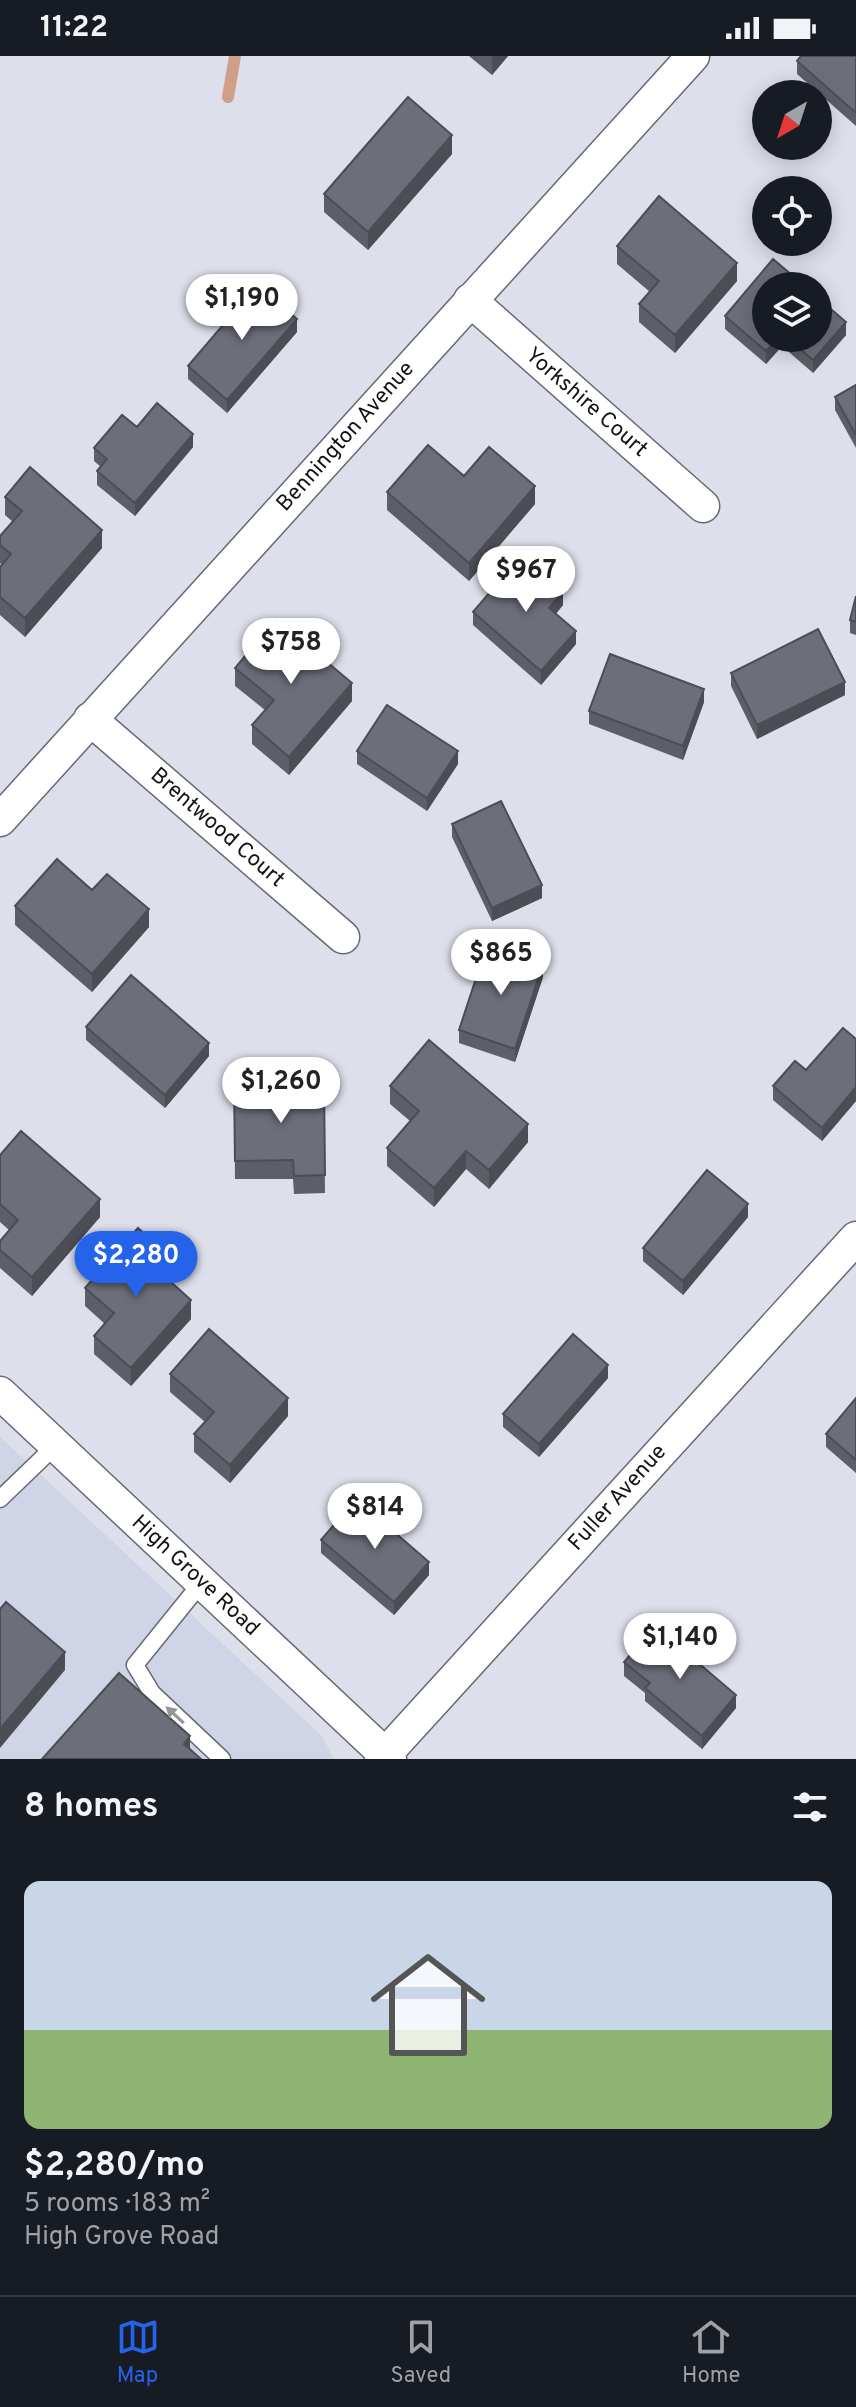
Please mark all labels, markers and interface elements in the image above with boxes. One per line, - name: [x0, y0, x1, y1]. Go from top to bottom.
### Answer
- text: 11:22: [40, 10, 108, 47]
- north arrow: [752, 80, 832, 160]
- map controls: [752, 80, 832, 352]
- button: locate: [752, 176, 832, 256]
- button: layers: [752, 272, 832, 352]
- pin: $1,190: [177, 274, 307, 342]
- text: $1,190: [204, 283, 280, 316]
- street label: Yorkshire Court: [519, 342, 653, 464]
- street label: Bennington Avenue: [271, 356, 421, 518]
- pin: $967: [479, 546, 573, 614]
- text: $967: [495, 555, 557, 588]
- pin: $758: [244, 618, 338, 686]
- text: $758: [260, 627, 322, 660]
- street label: Brentwood Court: [144, 762, 290, 894]
- pin: $865: [454, 929, 548, 997]
- text: $865: [469, 938, 533, 971]
- pin: $1,260: [216, 1057, 346, 1125]
- text: $1,260: [240, 1066, 322, 1099]
- pin: $2,280: [71, 1231, 201, 1299]
- text: $2,280: [92, 1240, 180, 1273]
- street label: Fuller Avenue: [563, 1439, 673, 1557]
- pin: $814: [328, 1483, 422, 1551]
- text: $814: [345, 1492, 405, 1525]
- street label: High Grove Road: [125, 1510, 265, 1642]
- pin: $1,140: [615, 1613, 745, 1681]
- text: $1,140: [641, 1622, 719, 1655]
- one-way arrow: [166, 1706, 185, 1724]
- icon: filters: [788, 1785, 832, 1829]
- text: 8 homes: [24, 1786, 158, 1829]
- icon: home: [356, 1933, 500, 2077]
- text: $2,280/mo: [24, 2145, 205, 2188]
- text: 5 rooms · 183 m²: [24, 2188, 210, 2221]
- text: High Grove Road: [24, 2221, 219, 2254]
- tab: Map: [116, 2315, 160, 2390]
- tab: Saved: [391, 2315, 451, 2390]
- tab: Home: [682, 2315, 740, 2390]

